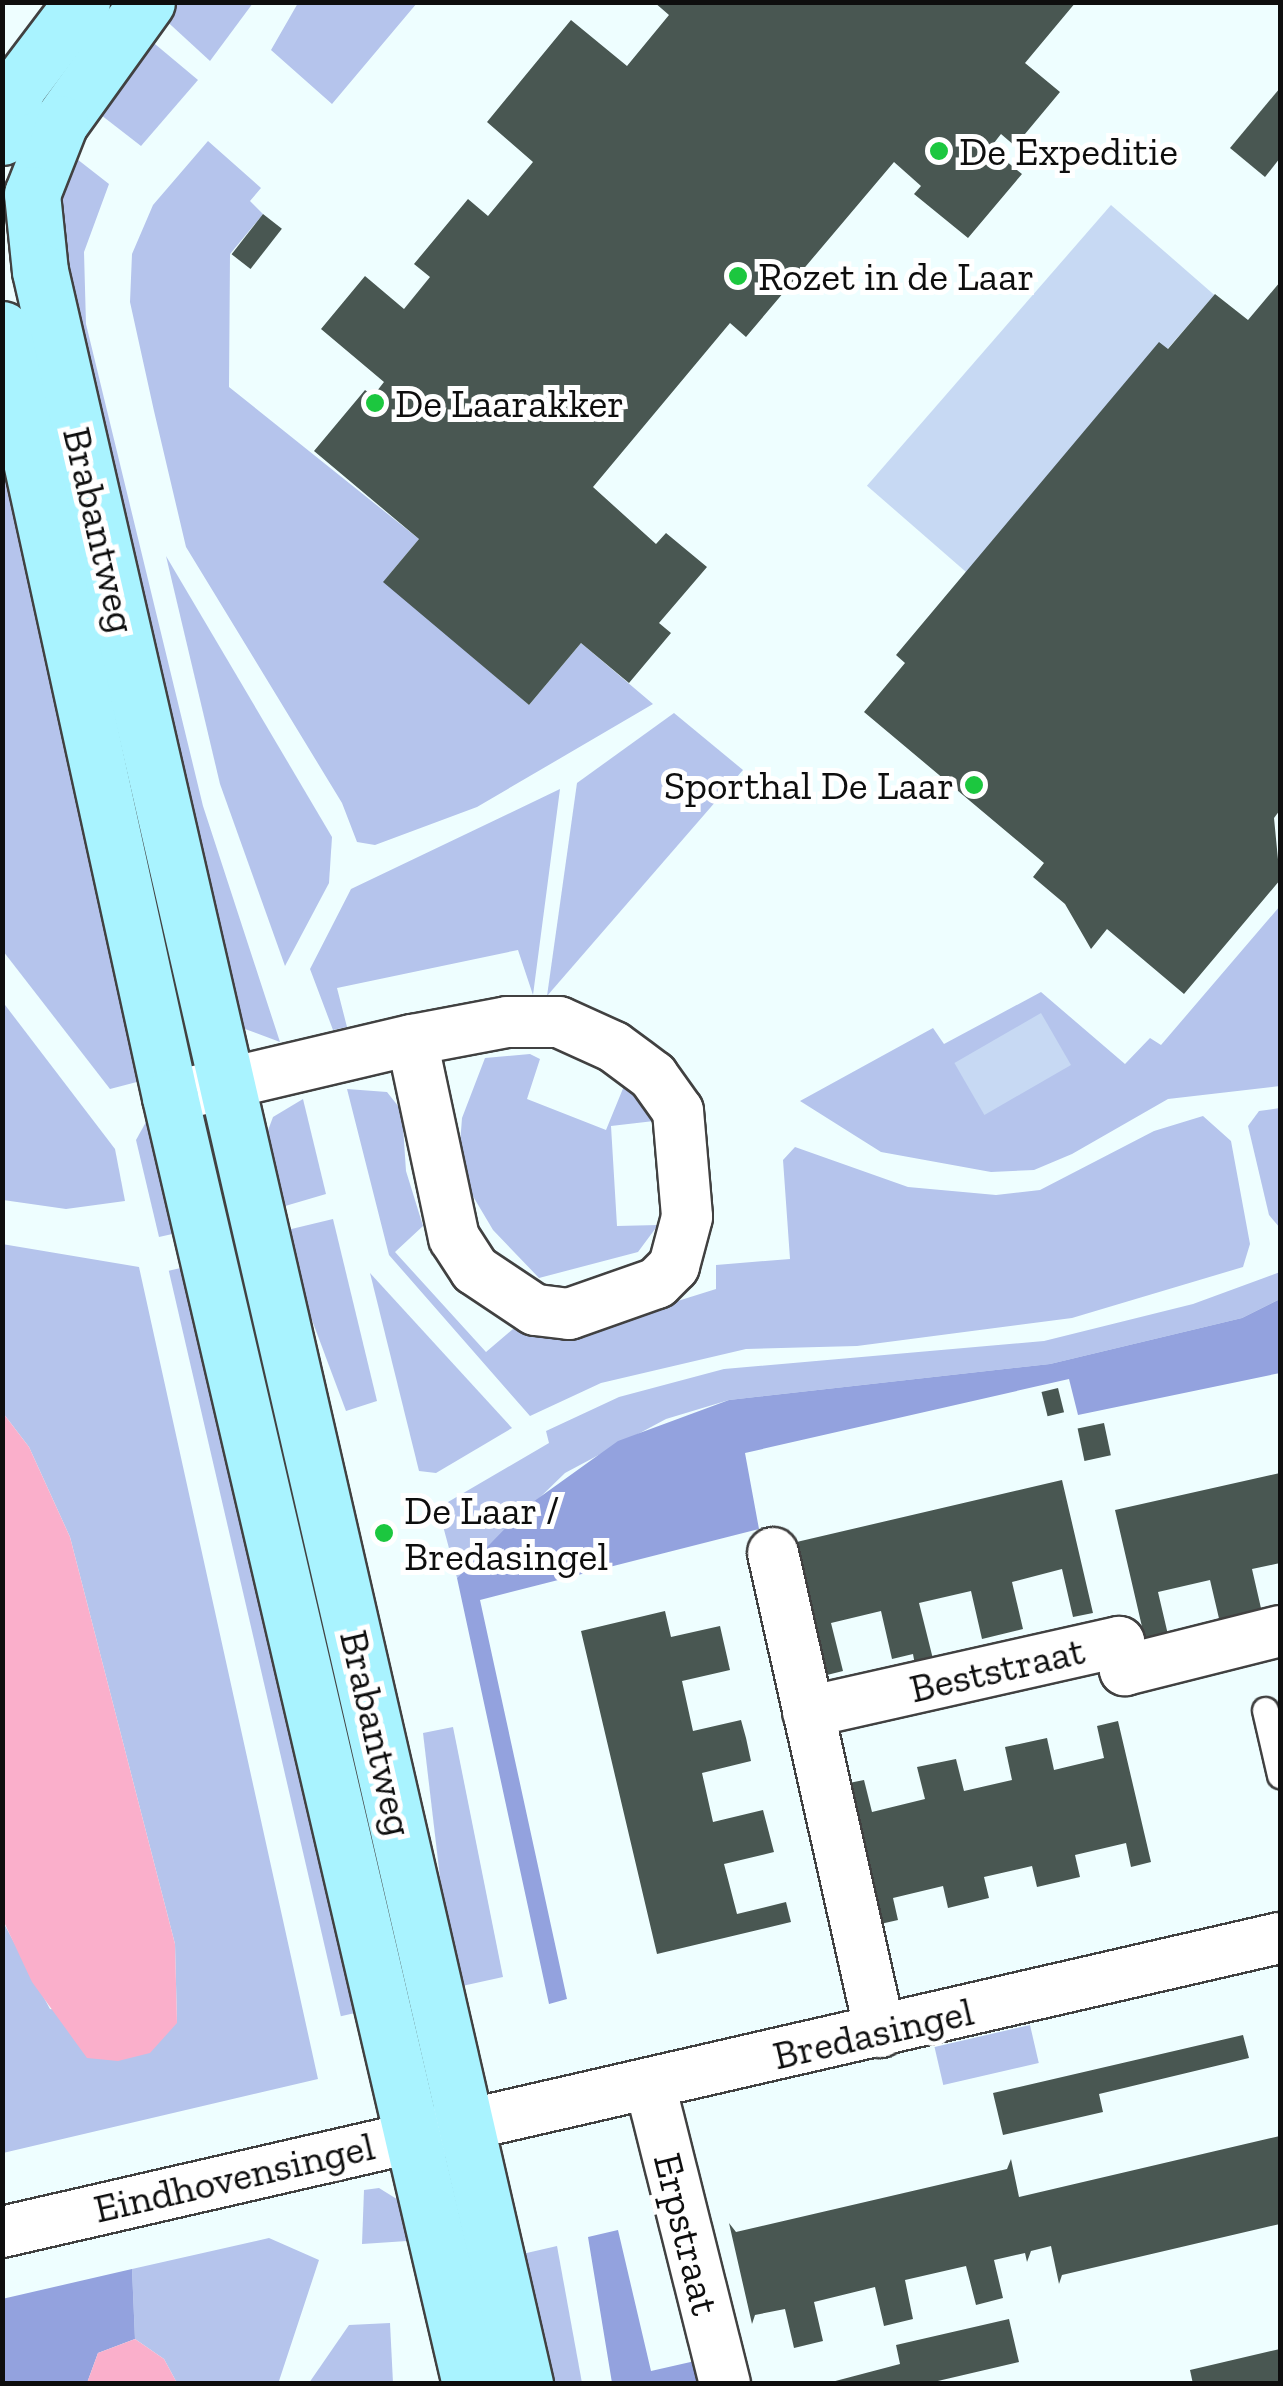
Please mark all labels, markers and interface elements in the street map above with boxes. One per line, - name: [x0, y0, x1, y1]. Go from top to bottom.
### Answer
- place label: De Expeditie: [959, 127, 1178, 175]
- marker: De Expeditie: [928, 140, 950, 162]
- place label: Rozet in de Laar: [758, 252, 1034, 300]
- marker: Rozet in de Laar: [727, 265, 749, 287]
- place label: De Laarakker: [395, 379, 624, 427]
- marker: De Laarakker: [364, 392, 386, 414]
- street label: Brabantweg: [53, 422, 147, 638]
- place label: Sporthal De Laar: [664, 761, 954, 809]
- marker: Sporthal De Laar: [963, 774, 985, 796]
- place label: De Laar / Bredasingel: [404, 1486, 608, 1580]
- marker: De Laar / Bredasingel: [373, 1522, 395, 1544]
- street label: Brabantweg: [330, 1625, 424, 1841]
- street label: Beststraat: [905, 1626, 1089, 1712]
- street label: Bredasingel: [768, 1987, 978, 2079]
- street label: Eindhovensingel: [89, 2121, 379, 2233]
- street label: Erpstraat: [644, 2148, 730, 2320]

